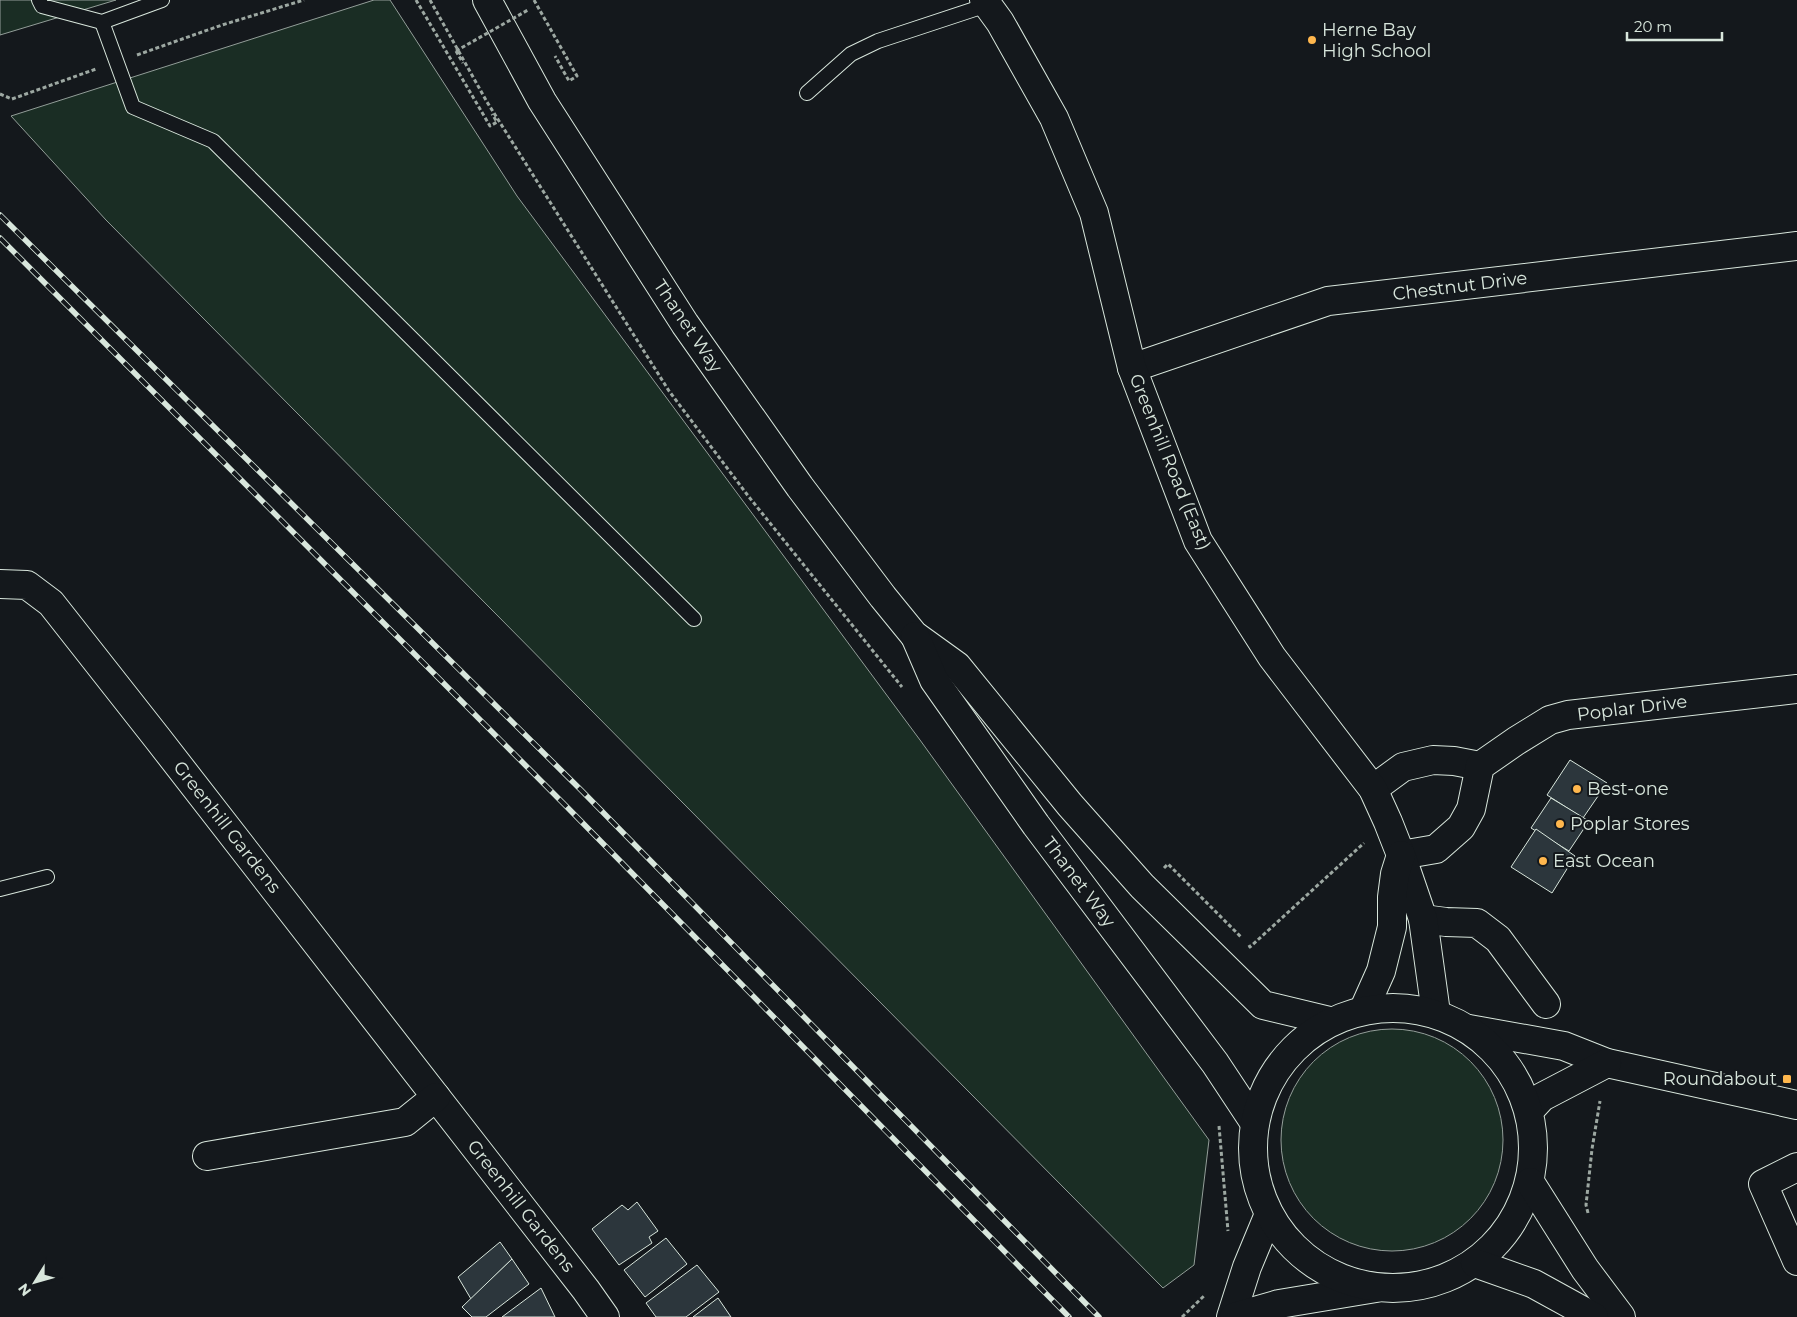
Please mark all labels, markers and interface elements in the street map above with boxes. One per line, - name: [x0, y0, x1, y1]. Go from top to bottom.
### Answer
- scale bar: [1627, 10, 1722, 42]
- text: 20 m: [1634, 17, 1672, 36]
- place label: Herne Bay High School: [1322, 19, 1431, 62]
- marker: Herne Bay High School: [1306, 34, 1318, 46]
- street label: Chestnut Drive: [1391, 267, 1529, 305]
- street label: Thanet Way: [649, 275, 727, 377]
- street label: Greenhill Road (East): [1125, 371, 1215, 553]
- street label: Poplar Drive: [1576, 690, 1688, 726]
- street label: Greenhill Gardens: [169, 756, 286, 898]
- place label: Best-one: [1587, 778, 1669, 800]
- marker: Best-one: [1571, 783, 1583, 795]
- place label: Poplar Stores: [1570, 813, 1690, 835]
- marker: Poplar Stores: [1554, 818, 1566, 830]
- street label: Thanet Way: [1038, 833, 1120, 932]
- place label: East Ocean: [1553, 850, 1655, 872]
- marker: East Ocean: [1537, 855, 1549, 867]
- place label: Roundabout: [1663, 1068, 1777, 1090]
- marker: Roundabout: [1781, 1073, 1793, 1085]
- street label: Greenhill Gardens: [463, 1135, 580, 1277]
- north arrow: [10, 1257, 60, 1307]
- text: N: [14, 1280, 35, 1300]

